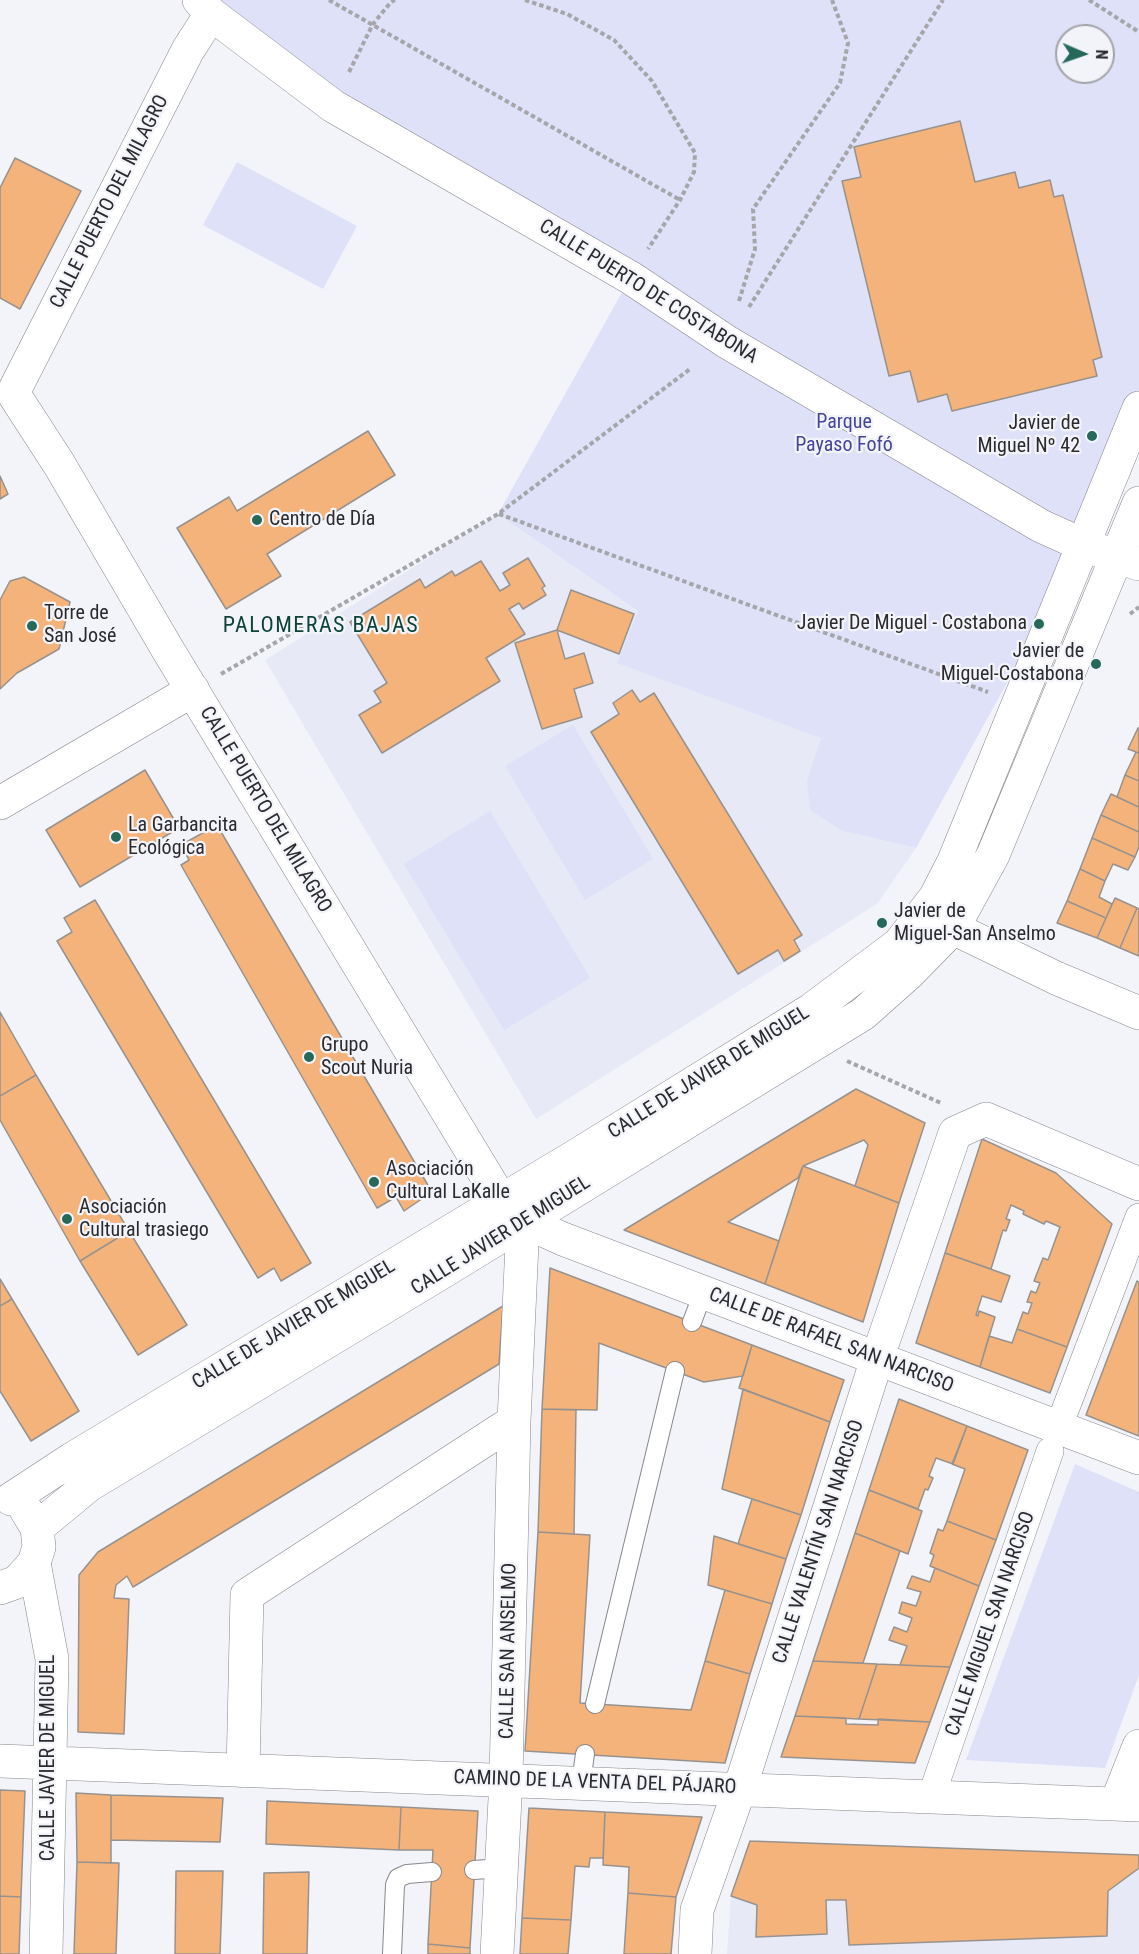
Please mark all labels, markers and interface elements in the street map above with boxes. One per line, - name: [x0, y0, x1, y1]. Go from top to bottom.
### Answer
- north arrow: [1055, 24, 1115, 84]
- text: N: [1092, 49, 1111, 60]
- street label: CALLE PUERTO DEL MILAGRO: [46, 91, 174, 313]
- street label: CALLE PUERTO DE COSTABONA: [534, 215, 762, 369]
- park label: Parque Payaso Fofó: [795, 411, 893, 458]
- place label: Javier de Miguel Nº 42: [977, 412, 1080, 459]
- marker: Javier de Miguel Nº 42: [1085, 429, 1099, 443]
- place label: Centro de Día: [269, 508, 375, 532]
- marker: Centro de Día: [250, 513, 264, 527]
- place label: Torre de San José: [44, 602, 116, 649]
- place label: Javier De Miguel - Costabona: [797, 612, 1027, 636]
- district label: PALOMERAS BAJAS: [223, 613, 419, 639]
- marker: Javier De Miguel - Costabona: [1032, 617, 1046, 631]
- marker: Torre de San José: [25, 619, 39, 633]
- place label: Javier de Miguel-Costabona: [941, 640, 1084, 687]
- marker: Javier de Miguel-Costabona: [1089, 657, 1103, 671]
- street label: CALLE PUERTO DEL MILAGRO: [194, 702, 336, 918]
- place label: La Garbancita Ecológica: [128, 814, 238, 861]
- marker: La Garbancita Ecológica: [109, 830, 123, 844]
- place label: Javier de Miguel-San Anselmo: [894, 900, 1056, 947]
- marker: Javier de Miguel-San Anselmo: [875, 916, 889, 930]
- street label: CALLE DE JAVIER DE MIGUEL: [604, 1001, 814, 1145]
- place label: Grupo Scout Nuria: [321, 1034, 413, 1081]
- marker: Grupo Scout Nuria: [302, 1050, 316, 1064]
- place label: Asociación Cultural LaKalle: [386, 1158, 510, 1205]
- street label: CALLE JAVIER DE MIGUEL: [407, 1171, 595, 1301]
- marker: Asociación Cultural LaKalle: [367, 1175, 381, 1189]
- place label: Asociación Cultural trasiego: [79, 1196, 209, 1243]
- marker: Asociación Cultural trasiego: [60, 1212, 74, 1226]
- street label: CALLE DE JAVIER DE MIGUEL: [188, 1255, 400, 1395]
- street label: CALLE DE RAFAEL SAN NARCISO: [705, 1283, 957, 1399]
- street label: CALLE VALENTÍN SAN NARCISO: [768, 1417, 870, 1667]
- street label: CALLE MIGUEL SAN NARCISO: [941, 1509, 1041, 1739]
- street label: CALLE SAN ANSELMO: [495, 1563, 523, 1739]
- street label: CALLE JAVIER DE MIGUEL: [37, 1655, 61, 1861]
- street label: CAMINO DE LA VENTA DEL PÁJARO: [453, 1766, 737, 1800]

